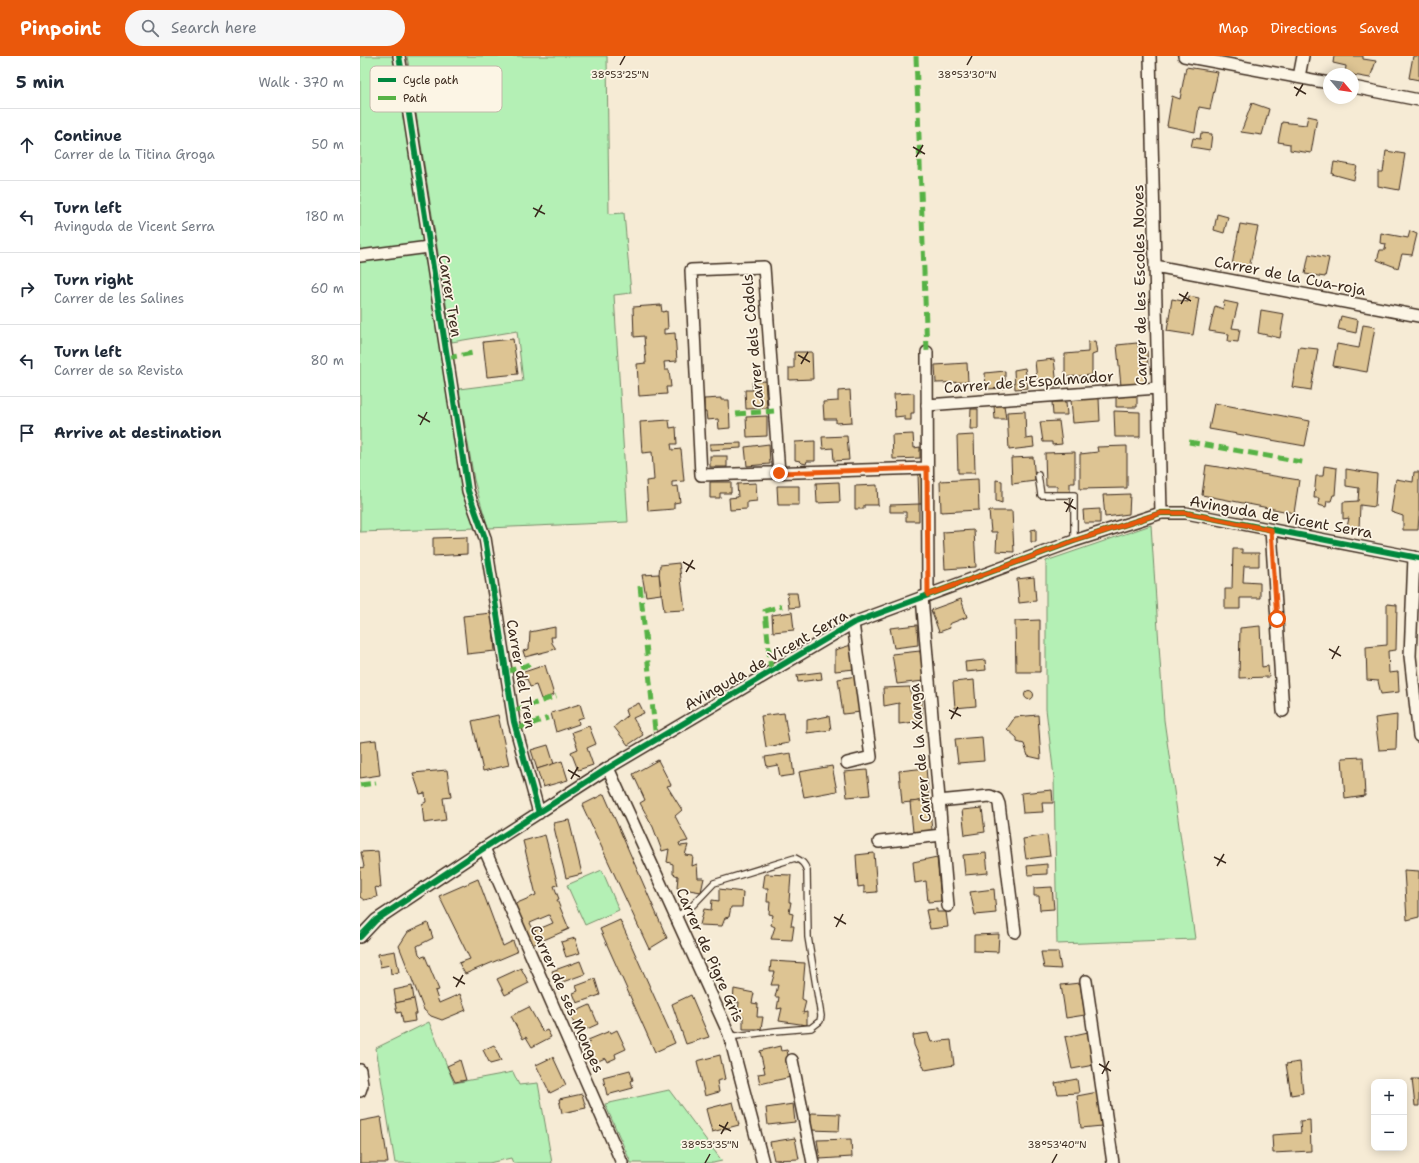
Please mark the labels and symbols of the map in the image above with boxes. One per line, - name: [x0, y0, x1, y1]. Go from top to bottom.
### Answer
- legend: [370, 66, 502, 112]
- text: 38°53'25"N: [591, 68, 649, 81]
- text: 38°53'30"N: [937, 68, 997, 81]
- north arrow: [1323, 68, 1359, 104]
- text: Cycle path: [403, 73, 459, 88]
- text: Path: [403, 91, 427, 106]
- street label: Carrer de les Escoles Noves: [1128, 184, 1152, 386]
- street label: Carrer de la Cua-roja: [1212, 251, 1368, 301]
- street label: Carrer Tren: [434, 253, 466, 339]
- street label: Carrer dels Còdols: [737, 273, 769, 409]
- street label: Carrer de s'Espalmador: [943, 366, 1115, 398]
- route end: [770, 464, 788, 482]
- street label: Avinguda de Vicent Serra: [1188, 491, 1375, 543]
- street label: Avinguda de Vicent Serra: [681, 605, 852, 715]
- route start: [1268, 610, 1286, 628]
- street label: Carrer del Tren: [502, 618, 540, 730]
- street label: Carrer de la Xanga: [904, 682, 936, 823]
- street label: Carrer de Pigre Gris: [671, 885, 749, 1025]
- street label: Carrer de ses Monges: [525, 922, 609, 1076]
- text: 38°53'35"N: [681, 1138, 739, 1151]
- text: 38°53'40"N: [1027, 1138, 1087, 1151]

